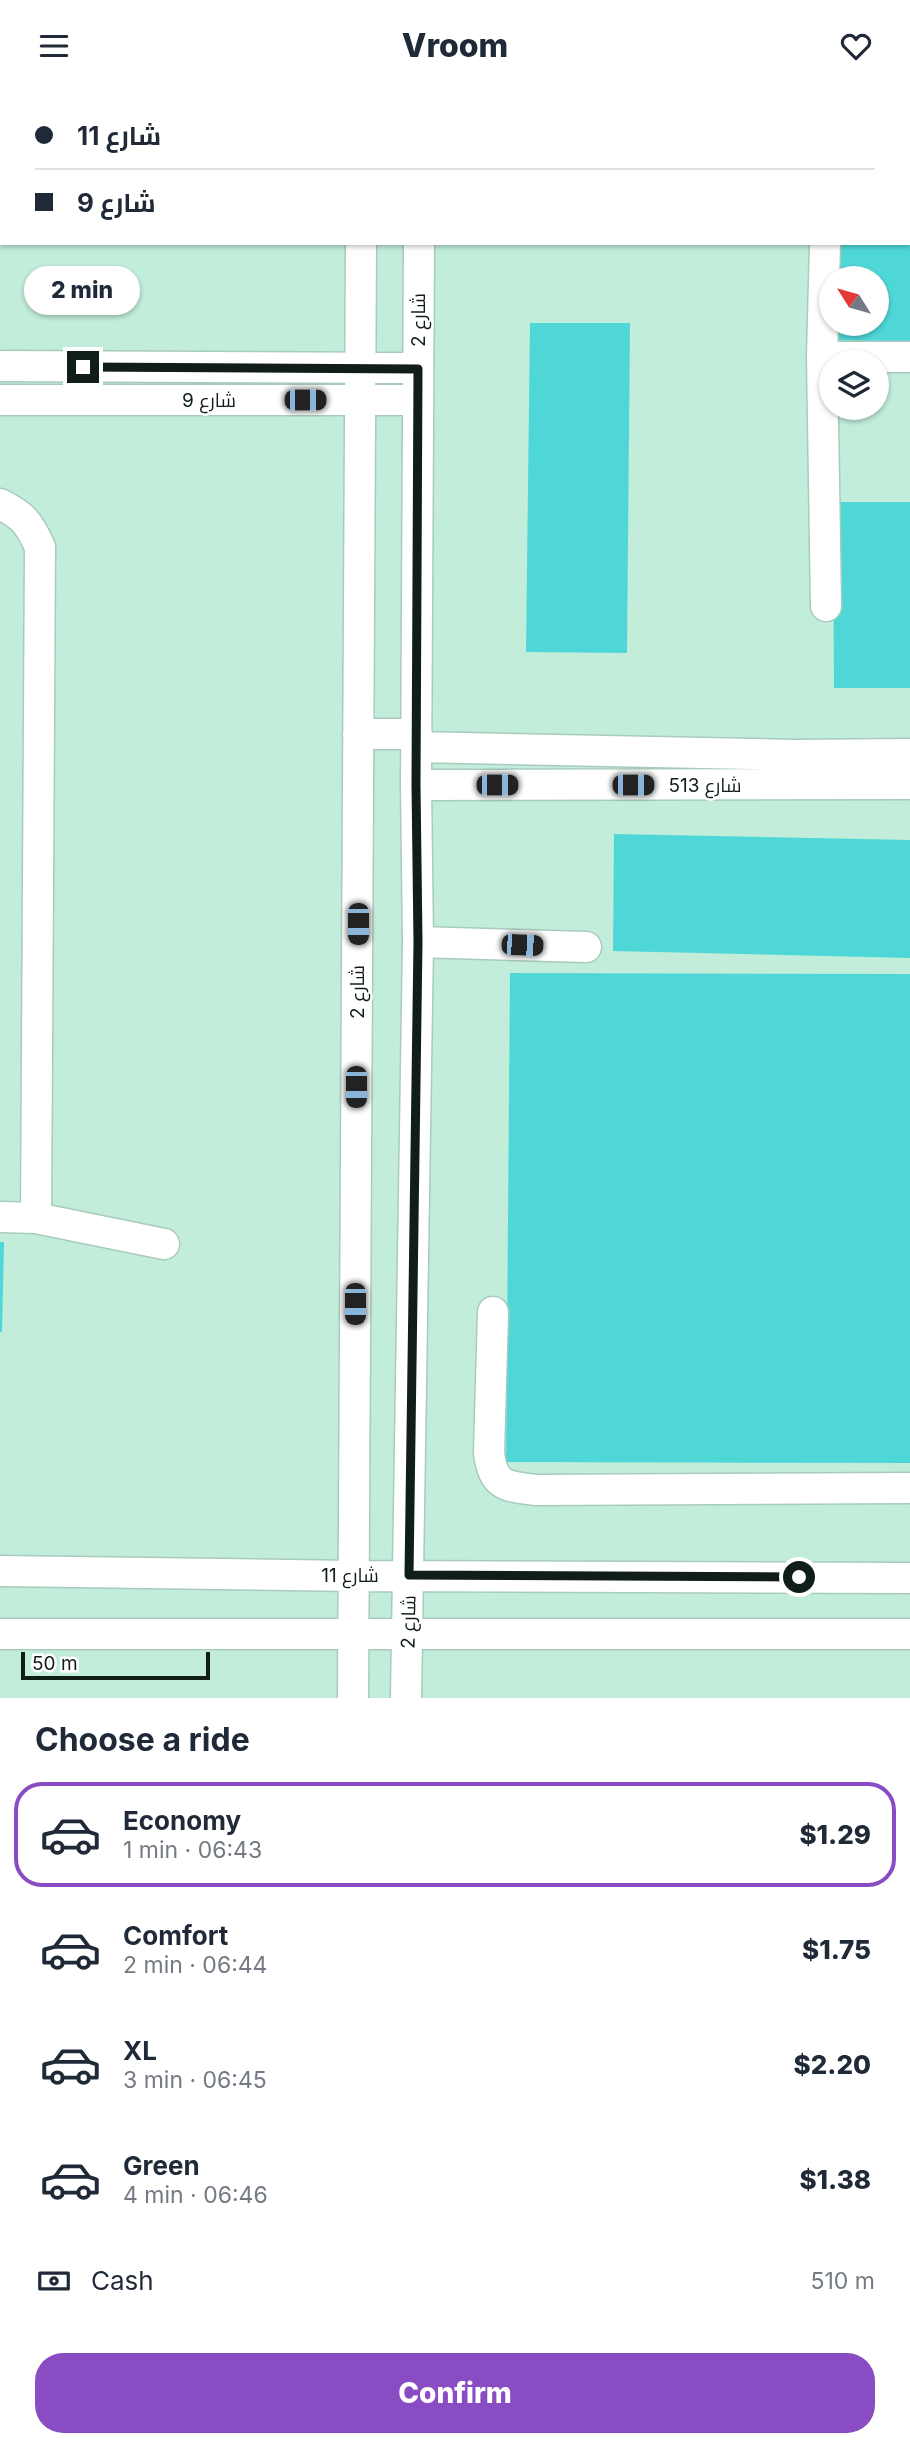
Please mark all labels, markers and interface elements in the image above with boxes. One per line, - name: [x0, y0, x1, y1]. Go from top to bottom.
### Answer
- text: Vroom: [402, 26, 508, 65]
- icon: menu: [35, 27, 73, 65]
- icon: heart: [837, 27, 875, 65]
- text: شارع 11: [77, 120, 161, 151]
- text: شارع 9: [77, 187, 156, 218]
- callout: 2 min: [25, 265, 141, 315]
- north arrow: [819, 266, 889, 336]
- map controls: [819, 266, 889, 420]
- text: 2 min: [51, 276, 113, 304]
- street label: شارع 2: [407, 293, 432, 347]
- button: layers: [819, 350, 889, 420]
- route end: [67, 351, 99, 383]
- street label: شارع 9: [182, 389, 236, 414]
- car: [285, 390, 327, 411]
- street label: شارع 513: [668, 774, 742, 799]
- car: [477, 775, 519, 796]
- car: [613, 775, 655, 796]
- car: [348, 903, 369, 945]
- car: [501, 934, 544, 956]
- street label: شارع 2: [346, 965, 371, 1019]
- car: [346, 1066, 367, 1108]
- car: [345, 1283, 366, 1325]
- route start: [783, 1561, 815, 1593]
- street label: شارع 11: [321, 1564, 379, 1589]
- street label: شارع 2: [397, 1595, 422, 1649]
- scale bar: [21, 1649, 210, 1681]
- text: 50 m: [32, 1652, 78, 1675]
- text: Choose a ride: [35, 1720, 250, 1759]
- icon: car: [39, 1803, 102, 1866]
- text: Economy: [123, 1805, 241, 1836]
- text: $1.29: [799, 1819, 871, 1850]
- text: 1 min · 06:43: [123, 1836, 262, 1864]
- icon: car: [39, 1918, 102, 1981]
- text: Comfort: [123, 1920, 228, 1951]
- text: $1.75: [802, 1934, 871, 1965]
- text: 2 min · 06:44: [123, 1951, 267, 1979]
- icon: car: [39, 2033, 102, 2096]
- text: XL: [123, 2035, 157, 2066]
- text: $2.20: [794, 2049, 871, 2080]
- text: 3 min · 06:45: [123, 2066, 267, 2094]
- icon: car: [39, 2148, 102, 2211]
- text: Green: [123, 2150, 200, 2181]
- text: $1.38: [799, 2164, 871, 2195]
- text: 4 min · 06:46: [123, 2181, 268, 2209]
- icon: cash: [35, 2262, 73, 2300]
- text: Cash: [91, 2265, 154, 2296]
- text: 510 m: [811, 2267, 875, 2295]
- button: Confirm: [35, 2353, 875, 2433]

